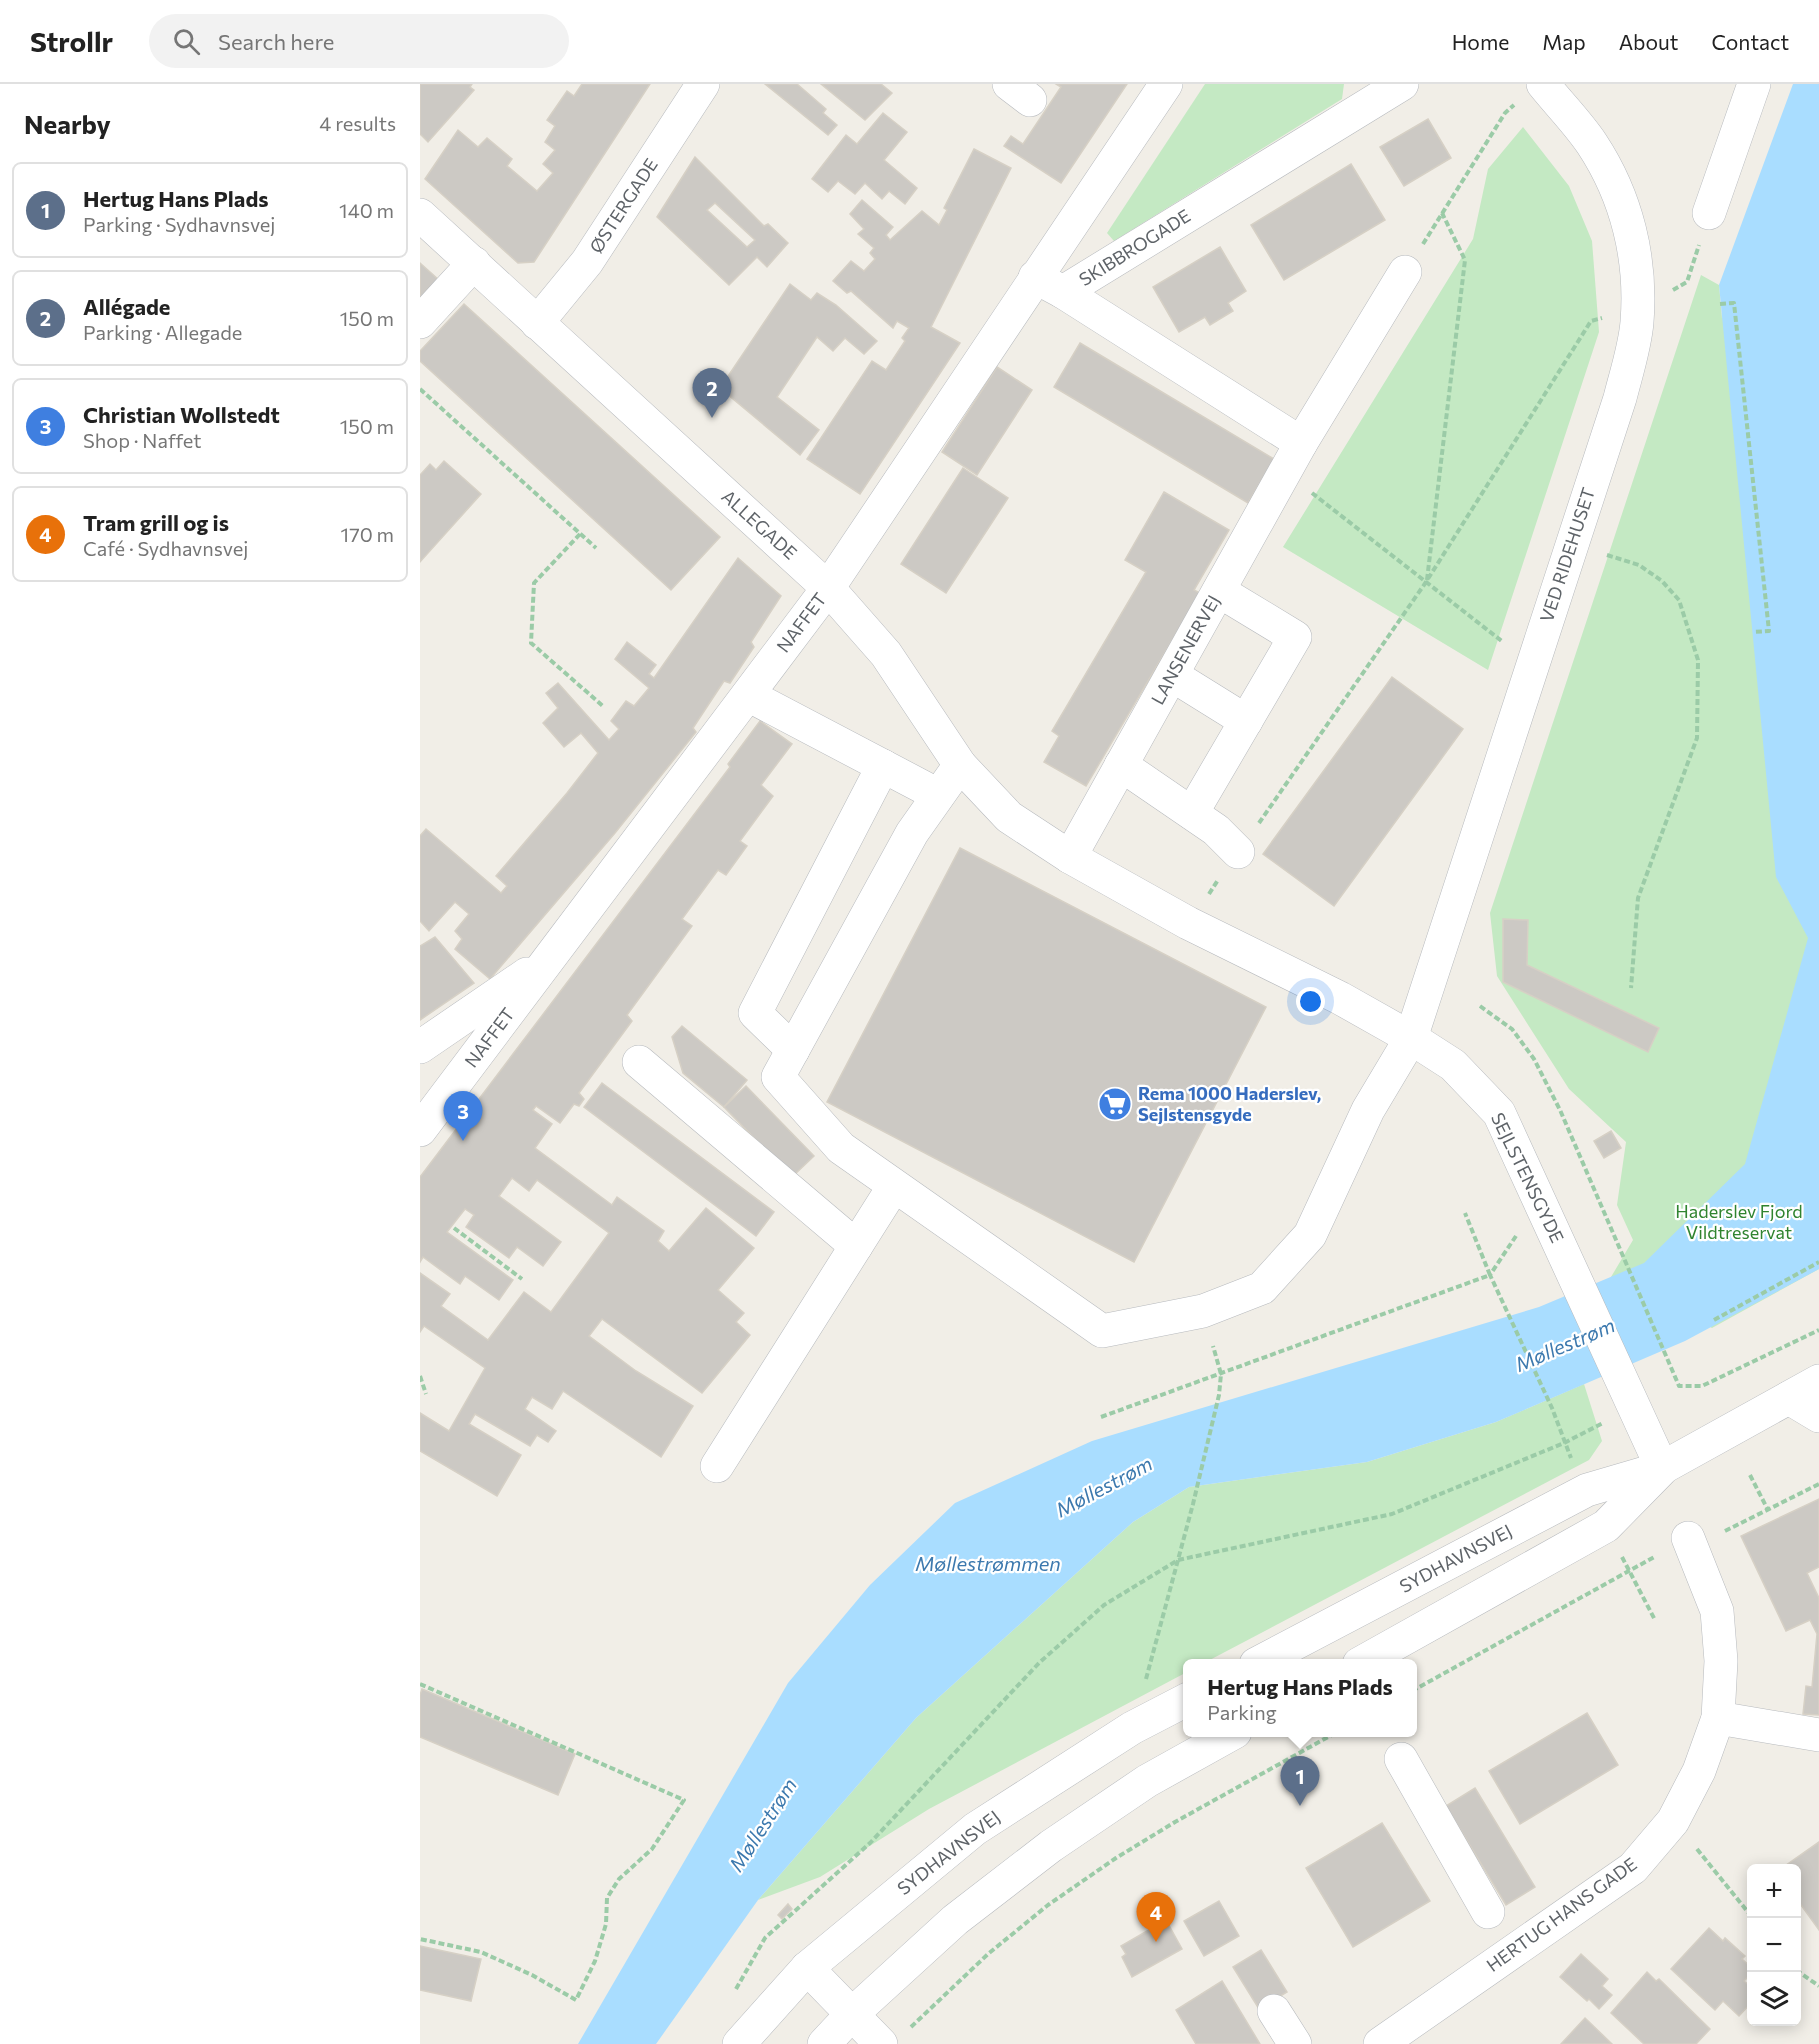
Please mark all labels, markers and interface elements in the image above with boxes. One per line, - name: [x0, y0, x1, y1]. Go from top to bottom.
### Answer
- search box: [149, 14, 569, 68]
- text: Strollr: [30, 24, 113, 58]
- icon: search: [170, 25, 203, 58]
- text: Search here: [218, 28, 334, 55]
- text: Home: [1452, 29, 1509, 54]
- text: Map: [1542, 29, 1586, 54]
- text: About: [1619, 29, 1678, 54]
- text: Contact: [1711, 29, 1789, 54]
- text: Nearby: [24, 108, 111, 139]
- text: 4 results: [319, 111, 396, 135]
- street label: ØSTERGADE: [584, 154, 662, 257]
- text: Hertug Hans Plads: [83, 185, 269, 212]
- text: 1: [41, 198, 50, 222]
- text: 140 m: [339, 198, 394, 222]
- street label: SKIBBROGADE: [1075, 204, 1194, 290]
- text: Parking · Sydhavnsvej: [83, 212, 275, 236]
- text: Allégade: [83, 293, 170, 320]
- text: 2: [40, 306, 51, 330]
- text: 150 m: [340, 306, 394, 330]
- text: Parking · Allegade: [83, 320, 242, 344]
- pin: 2: [692, 368, 732, 418]
- text: Christian Wollstedt: [83, 401, 280, 428]
- text: 3: [40, 414, 51, 438]
- text: 150 m: [340, 414, 394, 438]
- text: Shop · Naffet: [83, 428, 201, 452]
- street label: ALLEGADE: [718, 485, 802, 564]
- street label: VED RIDEHUSET: [1535, 485, 1599, 625]
- text: Tram grill og is: [83, 509, 229, 536]
- text: 4: [39, 522, 52, 546]
- text: 170 m: [341, 522, 394, 546]
- text: Café · Sydhavnsvej: [83, 536, 248, 560]
- street label: NAFFET: [772, 588, 831, 657]
- street label: LANSENERVEJ: [1146, 591, 1224, 708]
- your location: [1296, 987, 1325, 1016]
- street label: NAFFET: [460, 1003, 519, 1072]
- place label: Rema 1000 Haderslev, Sejlstensgyde: [1138, 1082, 1321, 1125]
- supermarket icon: Rema 1000 Haderslev, Sejlstensgyde: [1097, 1086, 1133, 1122]
- pin: 3: [444, 1092, 483, 1141]
- street label: SEJLSTENSGYDE: [1487, 1109, 1569, 1246]
- park label: Haderslev Fjord Vildtreservat: [1675, 1200, 1803, 1243]
- water label: Møllestrøm: [1511, 1312, 1618, 1376]
- water label: Møllestrøm: [1051, 1451, 1156, 1522]
- street label: SYDHAVNSVEJ: [1396, 1519, 1516, 1597]
- water label: Møllestrømmen: [915, 1551, 1061, 1575]
- popup: [1183, 1659, 1417, 1737]
- text: Hertug Hans Plads: [1207, 1673, 1393, 1700]
- text: Parking: [1207, 1700, 1277, 1724]
- pin: 1: [1280, 1756, 1320, 1806]
- water label: Møllestrøm: [723, 1773, 801, 1875]
- street label: SYDHAVNSVEJ: [893, 1805, 1004, 1899]
- street label: HERTUG HANS GADE: [1482, 1852, 1641, 1976]
- map controls: [1747, 1864, 1801, 2026]
- button: +: [1747, 1864, 1801, 1918]
- pin: 4: [1136, 1892, 1176, 1942]
- button: −: [1747, 1918, 1801, 1972]
- button: layers: [1747, 1972, 1801, 2026]

